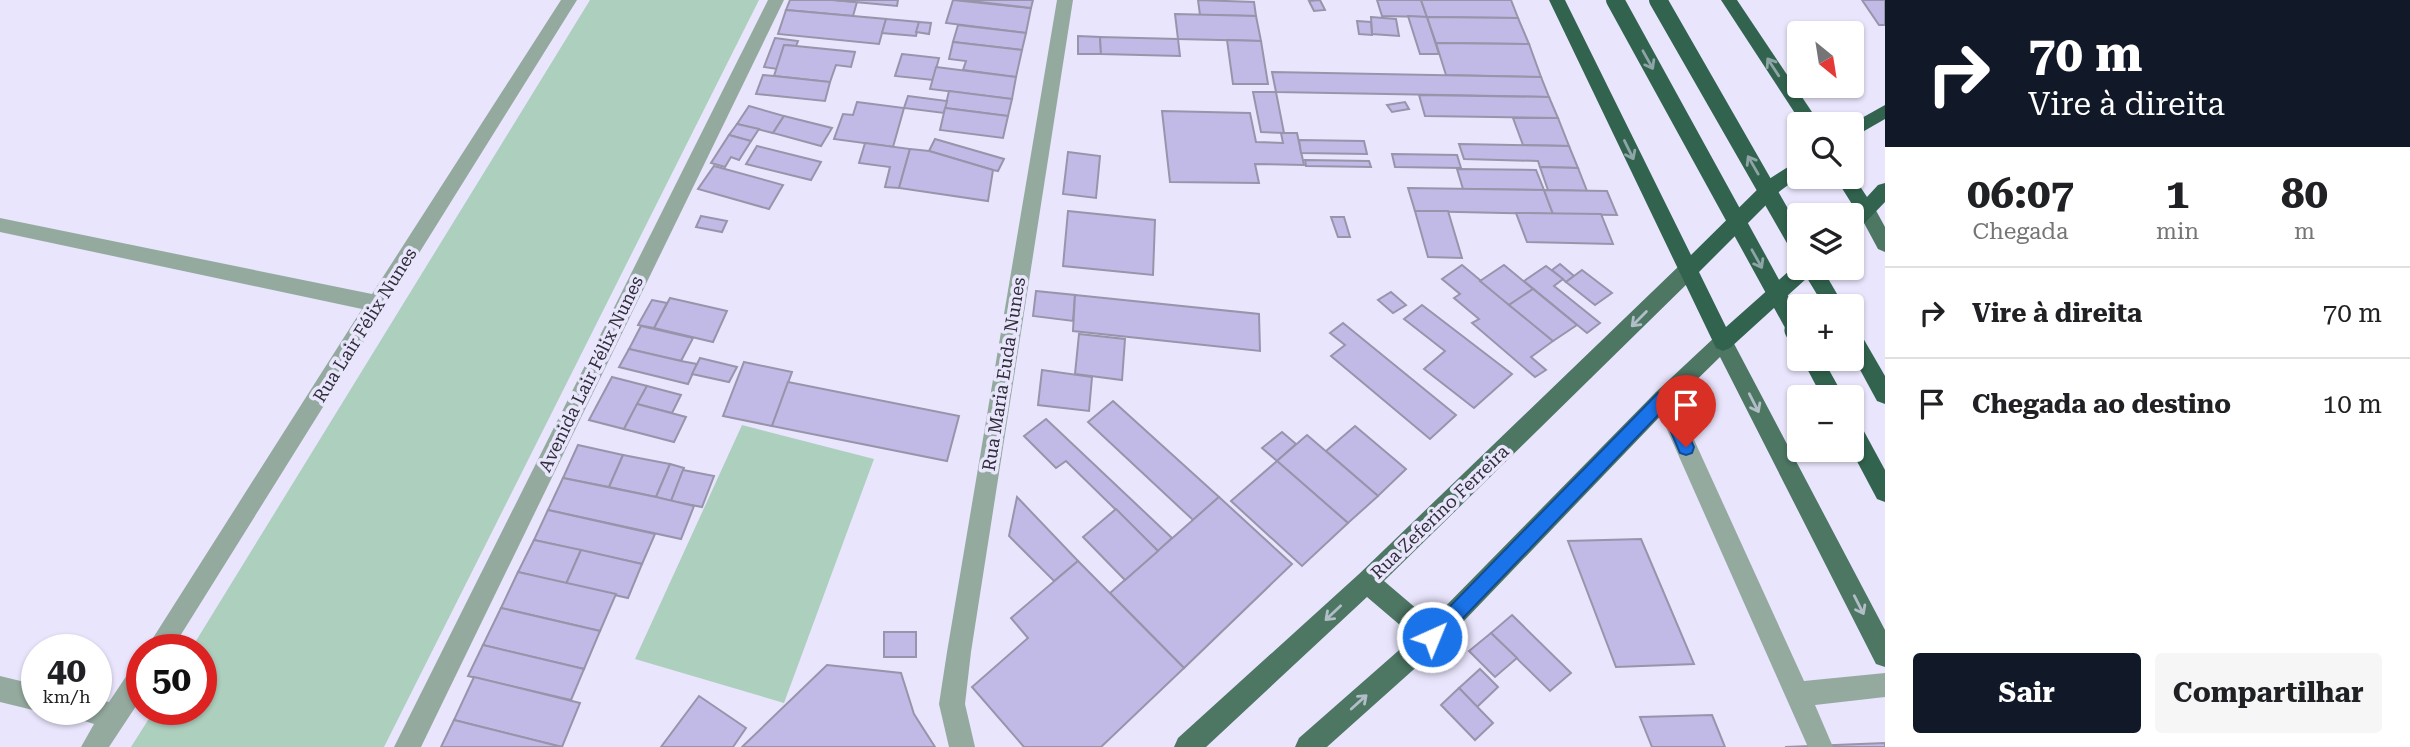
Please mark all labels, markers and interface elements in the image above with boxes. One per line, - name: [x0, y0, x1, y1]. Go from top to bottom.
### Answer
- north arrow: [1787, 21, 1864, 98]
- map controls: [1787, 21, 1864, 462]
- text: 70 m: [2028, 26, 2143, 83]
- icon: right: [1913, 28, 2004, 119]
- one-way arrow: [1642, 49, 1655, 70]
- one-way arrow: [1766, 58, 1781, 77]
- text: Vire à direita: [2028, 85, 2225, 123]
- button: search: [1787, 112, 1864, 189]
- one-way arrow: [1623, 139, 1636, 160]
- one-way arrow: [1746, 156, 1760, 176]
- text: 06:07: [1967, 169, 2074, 218]
- text: 1: [2166, 169, 2189, 218]
- text: 80: [2281, 169, 2328, 218]
- button: layers: [1787, 203, 1864, 280]
- text: Chegada: [1972, 218, 2069, 245]
- text: min: [2156, 218, 2199, 245]
- text: m: [2294, 218, 2315, 245]
- street label: Rua Lair Félix Nunes: [309, 244, 421, 406]
- one-way arrow: [1751, 248, 1764, 269]
- street label: Avenida Lair Félix Nunes: [534, 272, 647, 475]
- street label: Rua Maria Euda Nunes: [978, 276, 1029, 472]
- button: +: [1787, 294, 1864, 371]
- icon: right: [1913, 294, 1951, 332]
- text: Vire à direita: [1972, 298, 2142, 328]
- text: 70 m: [2323, 298, 2382, 328]
- one-way arrow: [1630, 311, 1647, 328]
- pin: [1656, 375, 1716, 447]
- button: −: [1787, 385, 1864, 462]
- icon: arrive: [1913, 385, 1951, 423]
- icon: arrive: [1667, 386, 1705, 424]
- text: Chegada ao destino: [1972, 389, 2231, 419]
- text: 10 m: [2323, 389, 2382, 419]
- one-way arrow: [1748, 392, 1761, 413]
- street label: Rua Zeferino Ferreira: [1366, 440, 1513, 583]
- one-way arrow: [1853, 594, 1866, 615]
- position arrow: [1395, 600, 1469, 674]
- one-way arrow: [1324, 605, 1342, 621]
- speed limit sign: 50: [126, 634, 217, 725]
- text: 40: [47, 650, 86, 691]
- button: Sair: [1913, 653, 2141, 733]
- button: Compartilhar: [2155, 653, 2382, 733]
- text: km/h: [42, 686, 91, 707]
- one-way arrow: [1350, 694, 1368, 710]

